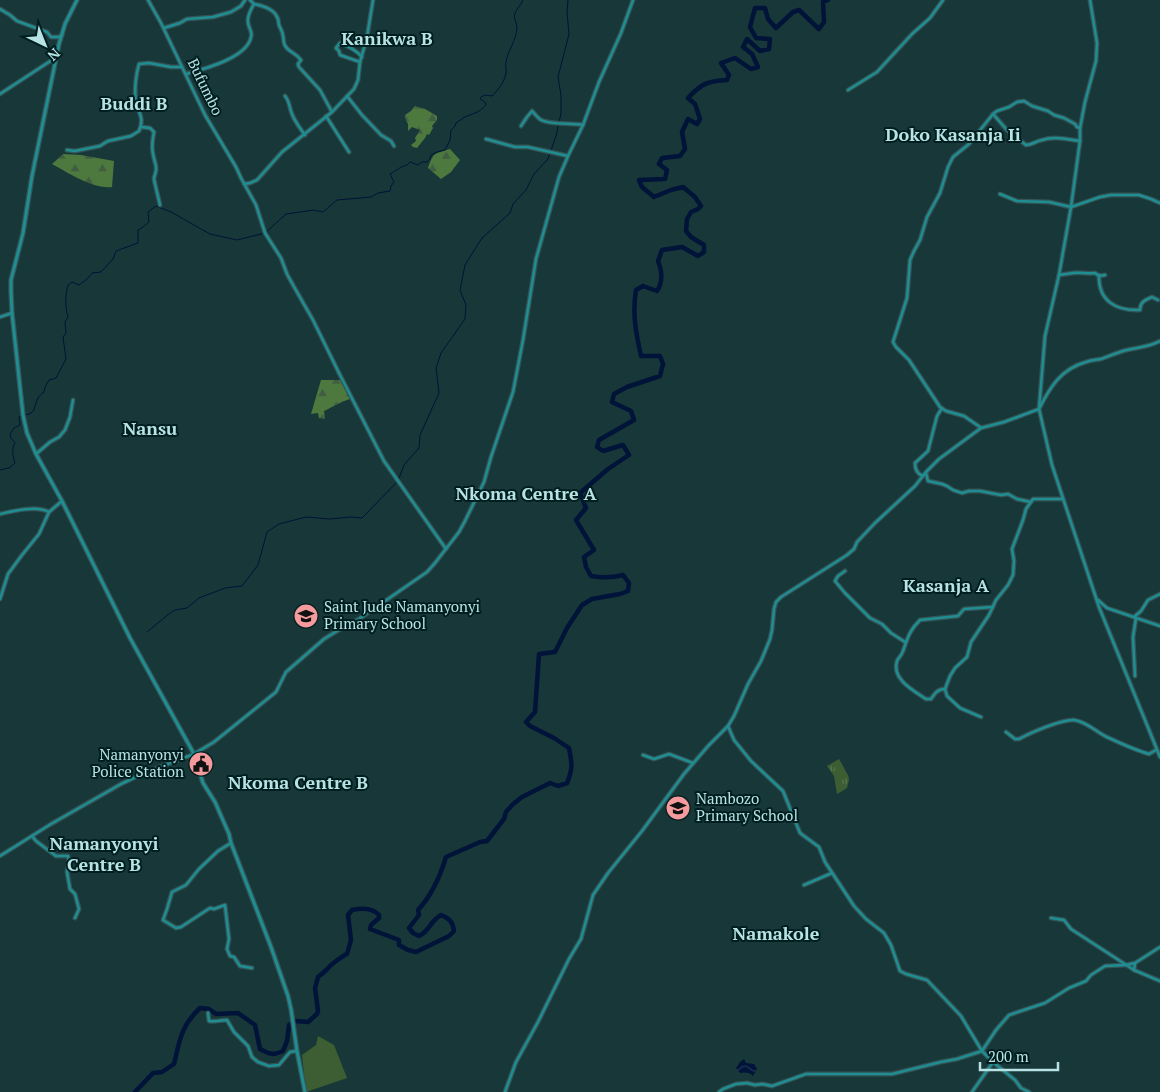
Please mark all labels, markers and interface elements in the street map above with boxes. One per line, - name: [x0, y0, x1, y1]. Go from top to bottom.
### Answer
- north arrow: [20, 20, 70, 70]
- district label: Kanikwa B: [341, 26, 433, 50]
- text: N: [44, 44, 65, 66]
- street label: Bufumbo: [184, 55, 228, 118]
- district label: Buddi B: [101, 91, 168, 115]
- district label: Doko Kasanja Ii: [885, 122, 1021, 146]
- district label: Nansu: [123, 416, 177, 440]
- district label: Nkoma Centre A: [455, 481, 597, 505]
- district label: Kasanja A: [903, 573, 990, 597]
- place label: Saint Jude Namanyonyi Primary School: [324, 596, 480, 633]
- school or university icon: Saint Jude Namanyonyi Primary School: [293, 603, 319, 629]
- place label: Namanyonyi Police Station: [92, 744, 184, 781]
- public building icon: Namanyonyi Police Station: [188, 751, 214, 777]
- district label: Nkoma Centre B: [228, 770, 368, 794]
- place label: Nambozo Primary School: [696, 788, 798, 825]
- school or university icon: Nambozo Primary School: [665, 795, 691, 821]
- district label: Namanyonyi Centre B: [50, 831, 158, 876]
- district label: Namakole: [733, 921, 820, 945]
- scale bar: [980, 1040, 1058, 1072]
- text: 200 m: [988, 1046, 1029, 1066]

